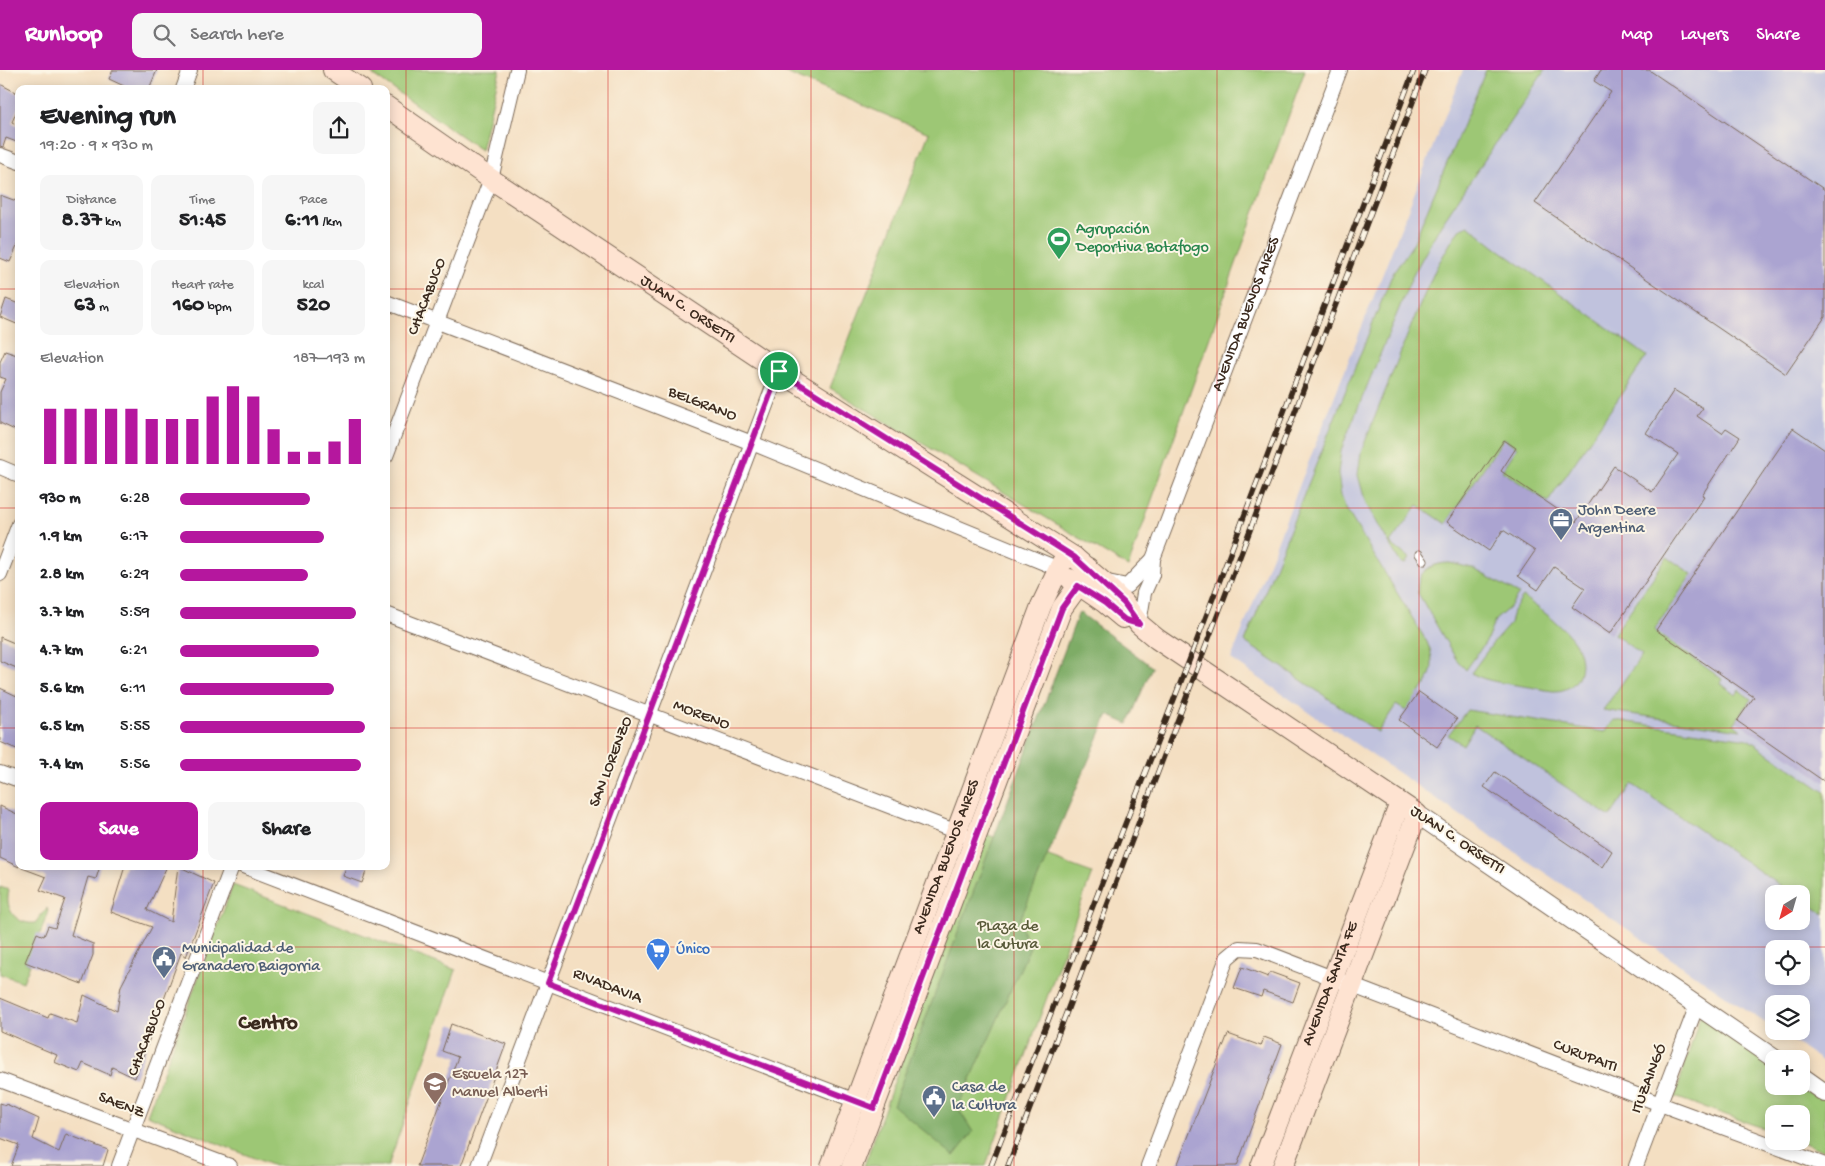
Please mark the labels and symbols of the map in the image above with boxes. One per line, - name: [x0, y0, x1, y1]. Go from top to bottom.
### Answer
- place label: Agrupación Deportiva Botafogo: [1075, 221, 1209, 258]
- sports icon: Agrupación Deportiva Botafogo: [1046, 226, 1072, 260]
- street label: AVENIDA BUENOS AIRES: [1208, 234, 1285, 394]
- street label: CHACABUCO: [405, 255, 452, 338]
- street label: JUAN C. ORSETTI: [636, 271, 739, 349]
- pin: [758, 350, 800, 392]
- street label: BELGRANO: [664, 383, 739, 427]
- place label: John Deere Argentina: [1578, 502, 1656, 539]
- office icon: John Deere Argentina: [1548, 507, 1574, 541]
- street label: MORENO: [670, 697, 732, 736]
- street label: SAN LORENZO: [586, 714, 638, 810]
- street label: AVENIDA BUENOS AIRES: [909, 776, 985, 937]
- street label: JUAN C. ORSETTI: [1406, 802, 1508, 880]
- north arrow: [1765, 885, 1810, 930]
- park label: PLaza de la Cutura: [977, 918, 1040, 955]
- street label: AVENIDA SANTA FE: [1298, 918, 1363, 1049]
- supermarket icon: Único: [645, 937, 671, 971]
- place label: Municipalidad de Granadero Baigorria: [182, 940, 321, 977]
- place label: Único: [676, 941, 710, 960]
- public building icon: Municipalidad de Granadero Baigorria: [151, 945, 177, 979]
- street label: RIVADAVIA: [570, 965, 646, 1009]
- street label: CHACABUCO: [125, 996, 172, 1079]
- district label: Centro: [237, 1012, 298, 1037]
- street label: CURUPAITI: [1550, 1036, 1620, 1078]
- street label: ITUZAINGÓ: [1628, 1041, 1672, 1117]
- place label: Escuela 127 Manuel Alberti: [452, 1066, 548, 1103]
- school or university icon: Escuela 127 Manuel Alberti: [422, 1071, 448, 1105]
- place label: Casa de la Cultura: [952, 1079, 1018, 1116]
- public building icon: Casa de la Cultura: [921, 1084, 947, 1118]
- street label: SAENZ: [95, 1089, 147, 1124]

